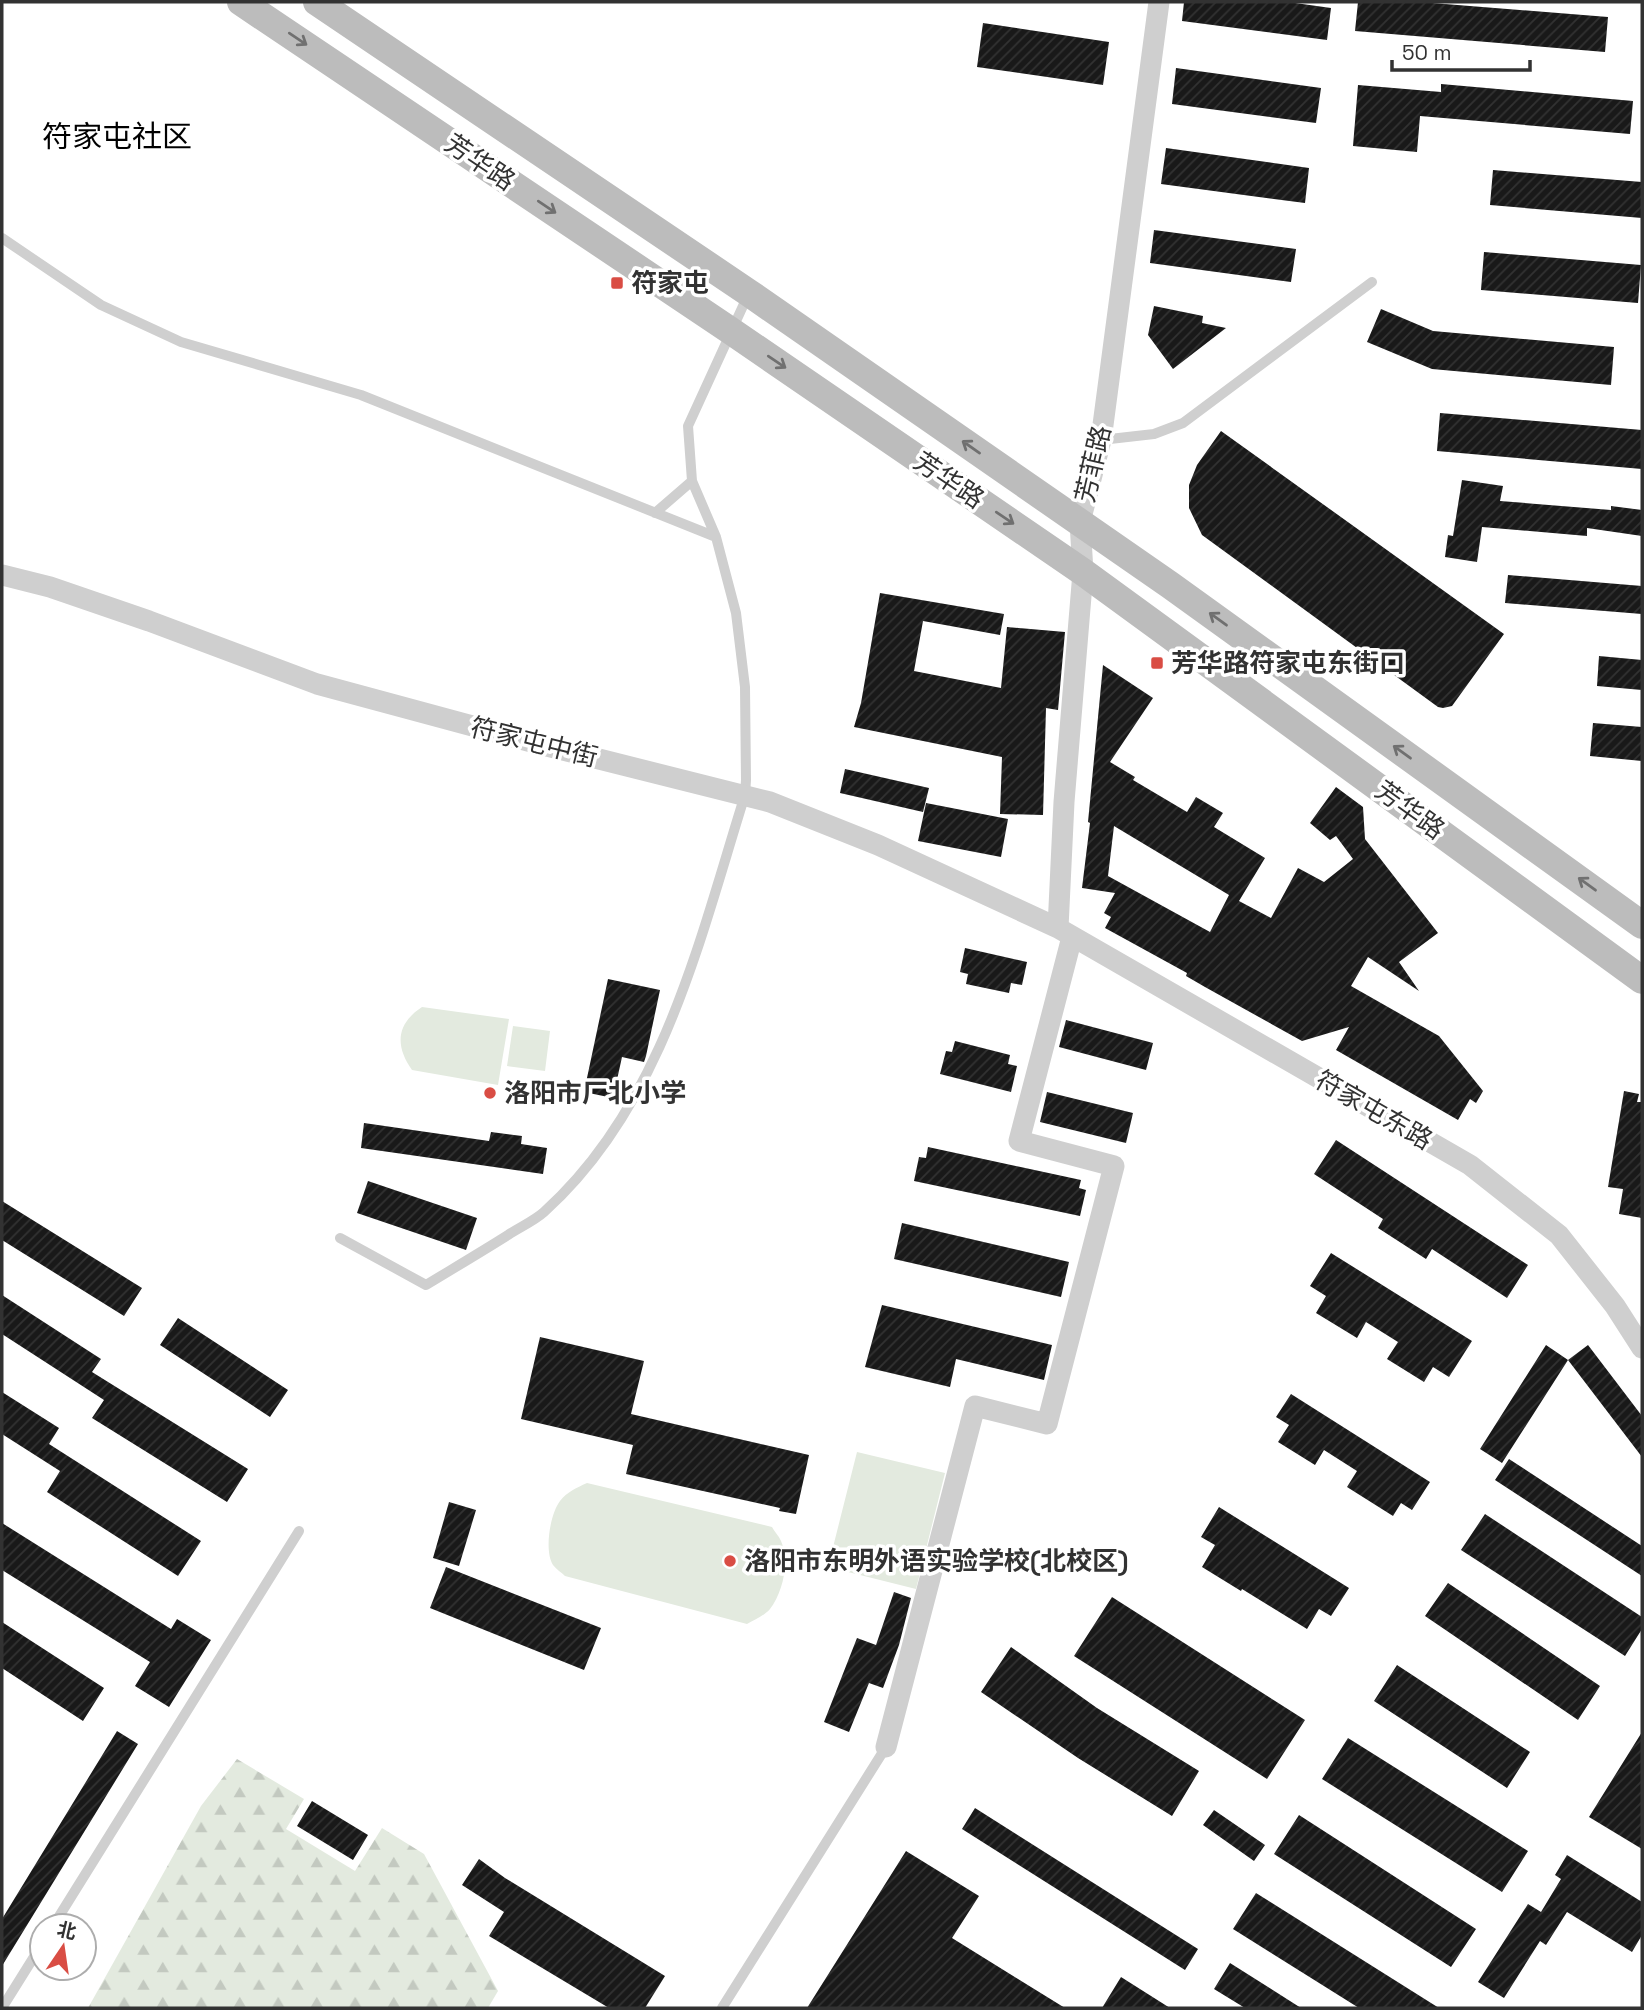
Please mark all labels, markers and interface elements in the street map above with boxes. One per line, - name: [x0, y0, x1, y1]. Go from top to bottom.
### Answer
- scale bar: [1392, 28, 1530, 72]
- one-way arrow: [287, 33, 307, 47]
- text: 50 m: [1402, 39, 1452, 66]
- district label: 符家屯社区: [42, 117, 192, 156]
- street label: 芳华路: [438, 126, 522, 198]
- one-way arrow: [537, 200, 557, 214]
- place label: 符家屯: [631, 266, 709, 300]
- marker: 符家屯: [609, 275, 625, 291]
- one-way arrow: [767, 355, 786, 369]
- street label: 芳菲路: [1068, 422, 1118, 506]
- one-way arrow: [962, 440, 981, 454]
- street label: 芳华路: [907, 444, 991, 516]
- one-way arrow: [995, 511, 1014, 525]
- one-way arrow: [1209, 612, 1228, 626]
- place label: 芳华路符家屯东街口: [1171, 646, 1405, 680]
- marker: 芳华路符家屯东街口: [1149, 655, 1165, 671]
- street label: 符家屯中街: [467, 710, 601, 774]
- one-way arrow: [1393, 745, 1412, 759]
- street label: 芳华路: [1368, 773, 1452, 847]
- one-way arrow: [1578, 877, 1597, 892]
- street label: 符家屯东路: [1309, 1063, 1439, 1157]
- place label: 洛阳市厂北小学: [504, 1076, 686, 1110]
- marker: 洛阳市厂北小学: [482, 1085, 498, 1101]
- place label: 洛阳市东明外语实验学校(北校区): [744, 1544, 1129, 1578]
- marker: 洛阳市东明外语实验学校(北校区): [722, 1553, 738, 1569]
- north arrow: [28, 1912, 98, 1982]
- text: 北: [55, 1917, 79, 1945]

